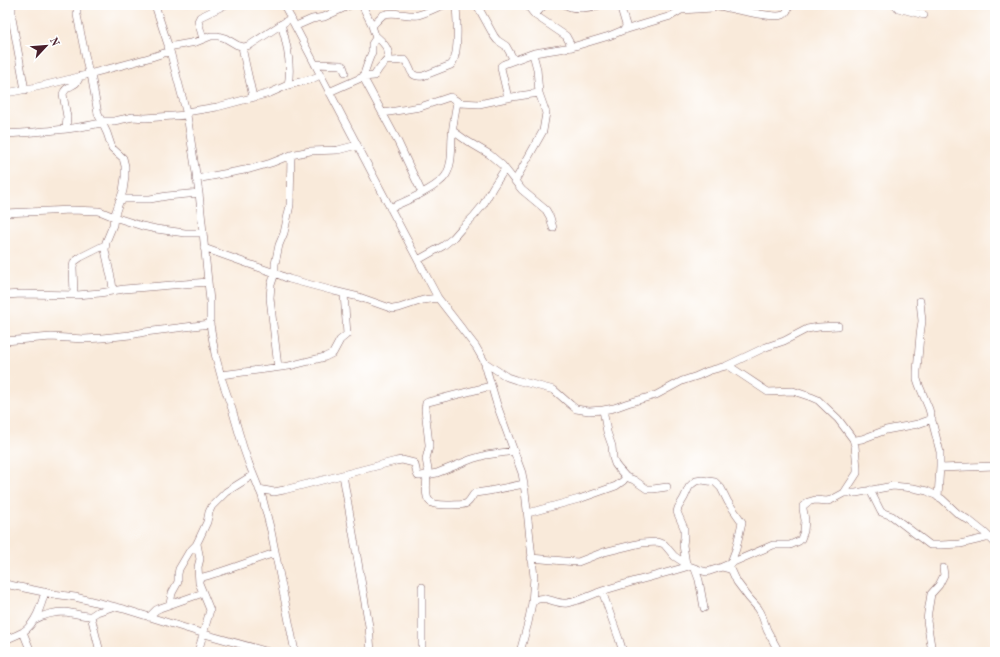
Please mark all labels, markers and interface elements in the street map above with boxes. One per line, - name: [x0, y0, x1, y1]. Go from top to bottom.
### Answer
- north arrow: [26, 26, 66, 66]
- text: N: [47, 36, 61, 49]

